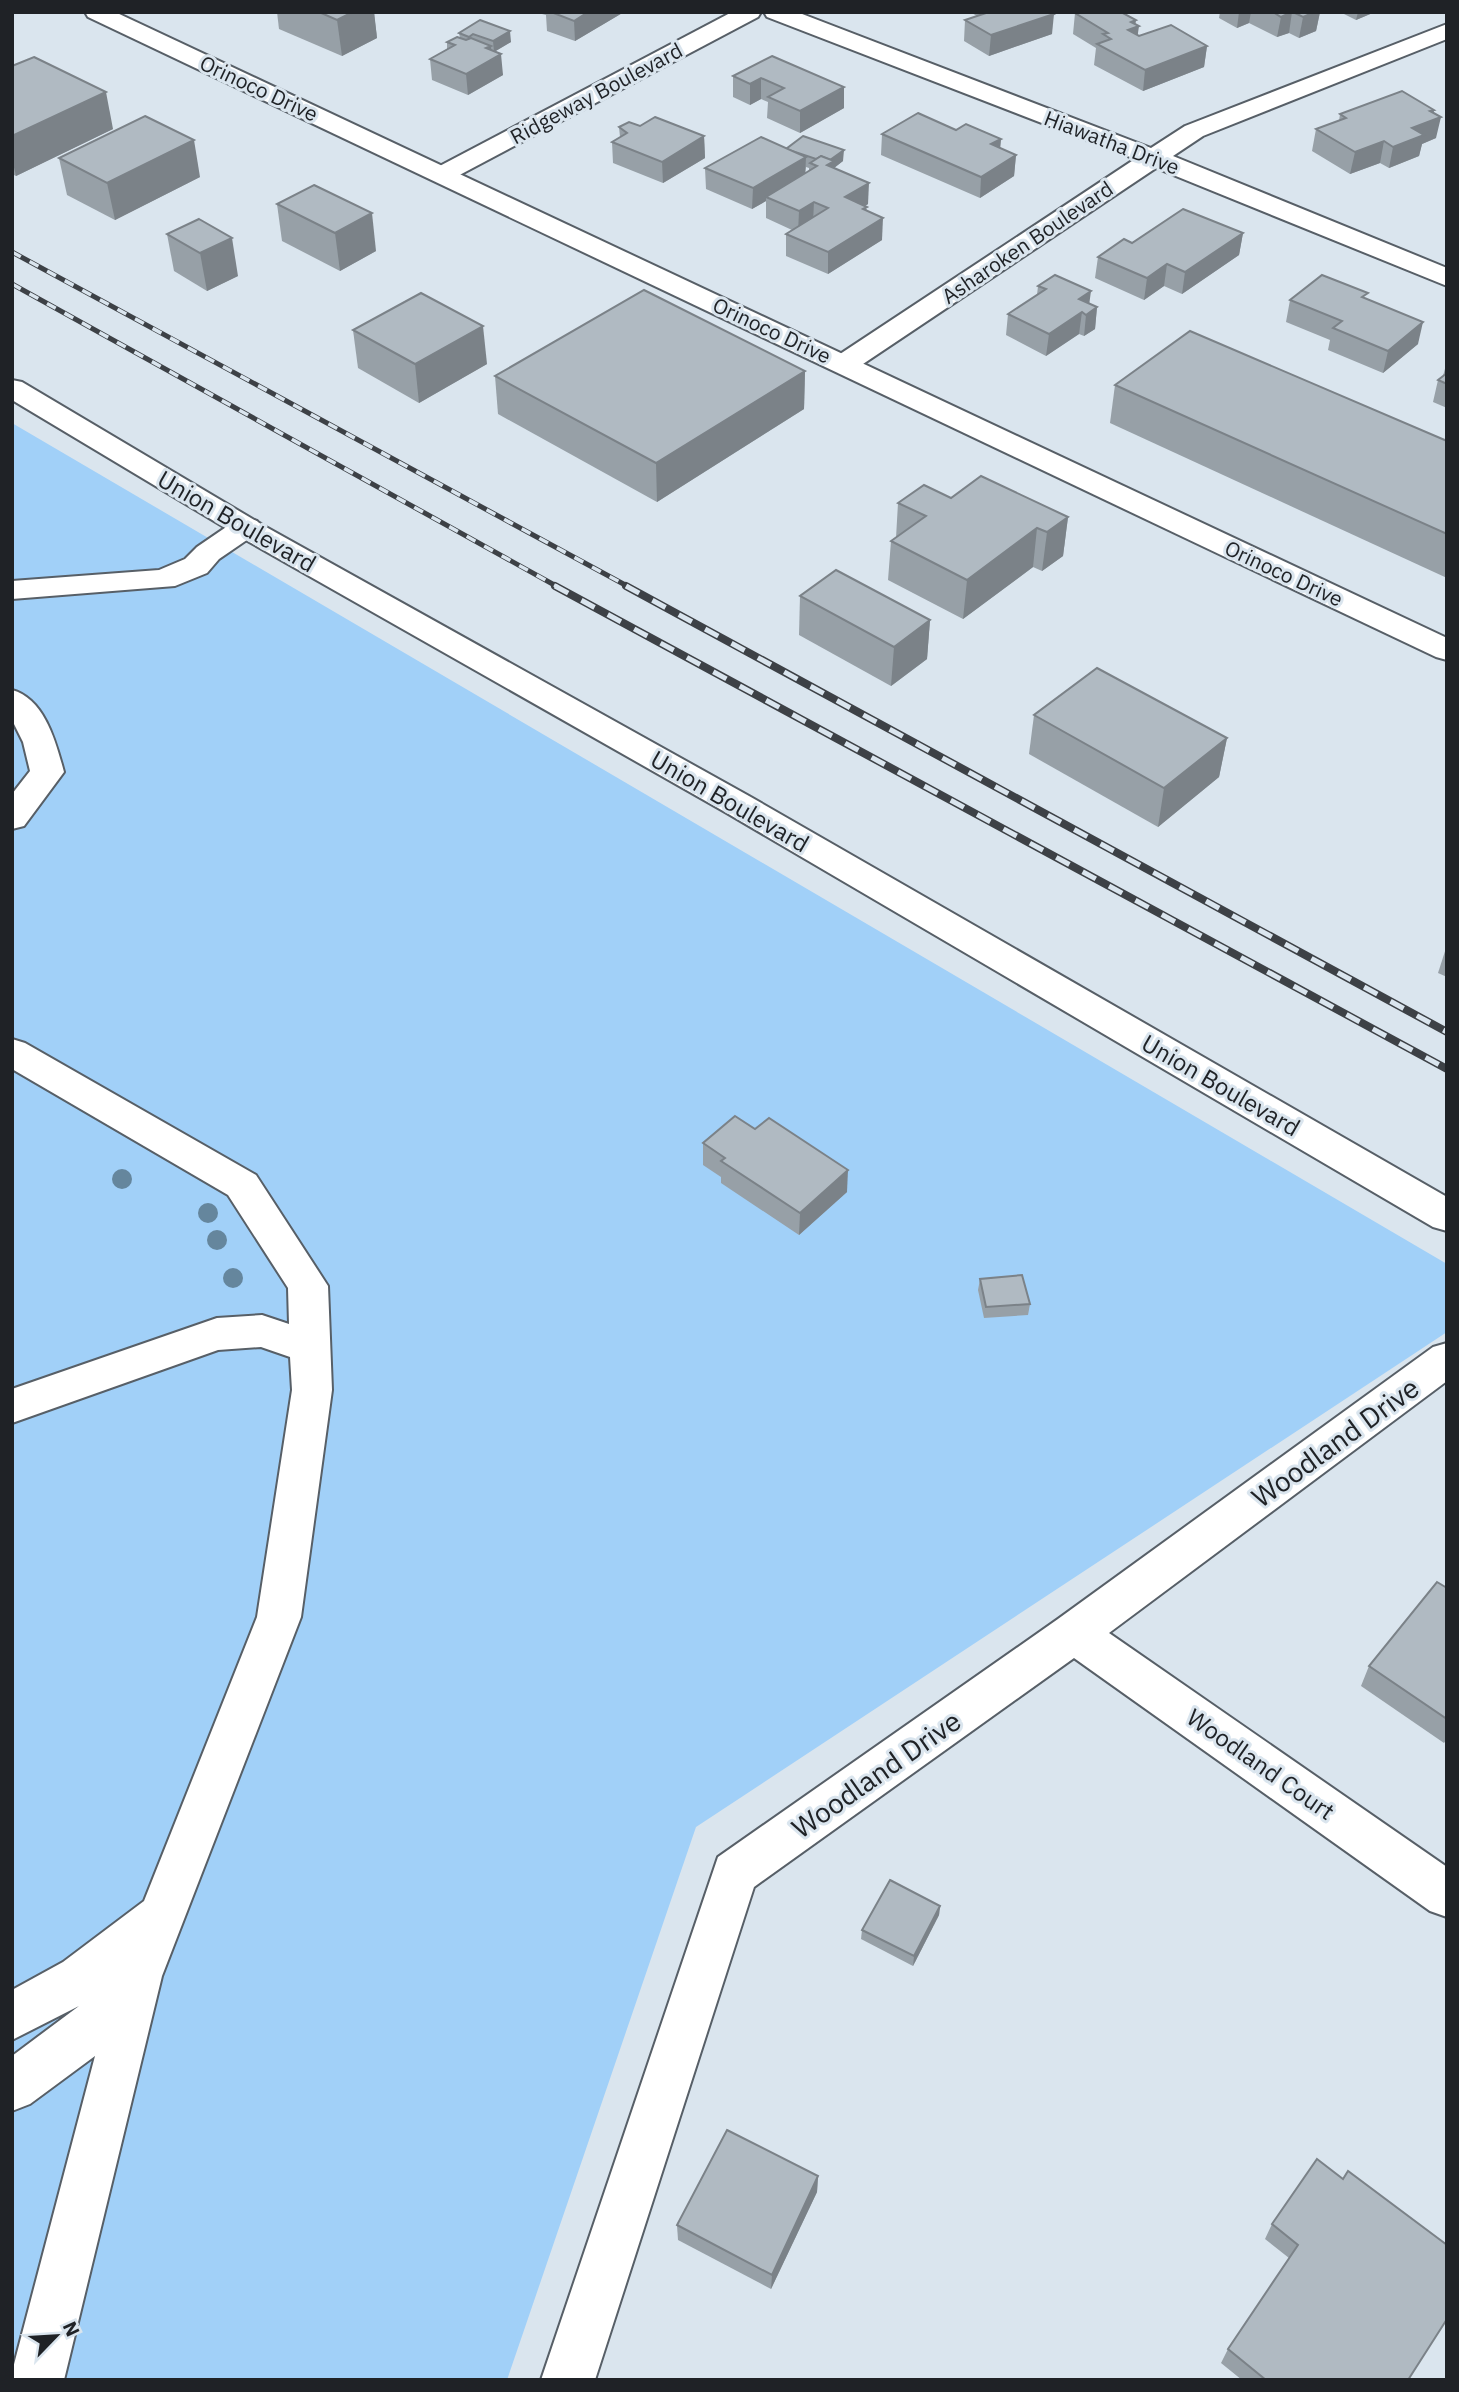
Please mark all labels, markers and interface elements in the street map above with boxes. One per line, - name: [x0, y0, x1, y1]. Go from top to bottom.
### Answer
- street label: Ridgeway Boulevard: [505, 36, 687, 150]
- street label: Orinoco Drive: [195, 48, 323, 128]
- street label: Hiawatha Drive: [1040, 103, 1184, 181]
- street label: Asharoken Boulevard: [936, 174, 1118, 310]
- street label: Orinoco Drive: [708, 290, 836, 370]
- street label: Union Boulevard: [152, 463, 322, 579]
- street label: Orinoco Drive: [1220, 533, 1348, 613]
- street label: Union Boulevard: [645, 743, 815, 859]
- street label: Union Boulevard: [1136, 1027, 1306, 1143]
- street label: Woodland Drive: [1244, 1369, 1426, 1515]
- street label: Woodland Court: [1181, 1701, 1341, 1827]
- street label: Woodland Drive: [784, 1702, 968, 1846]
- north arrow: [21, 2301, 91, 2371]
- text: N: [58, 2318, 85, 2340]

